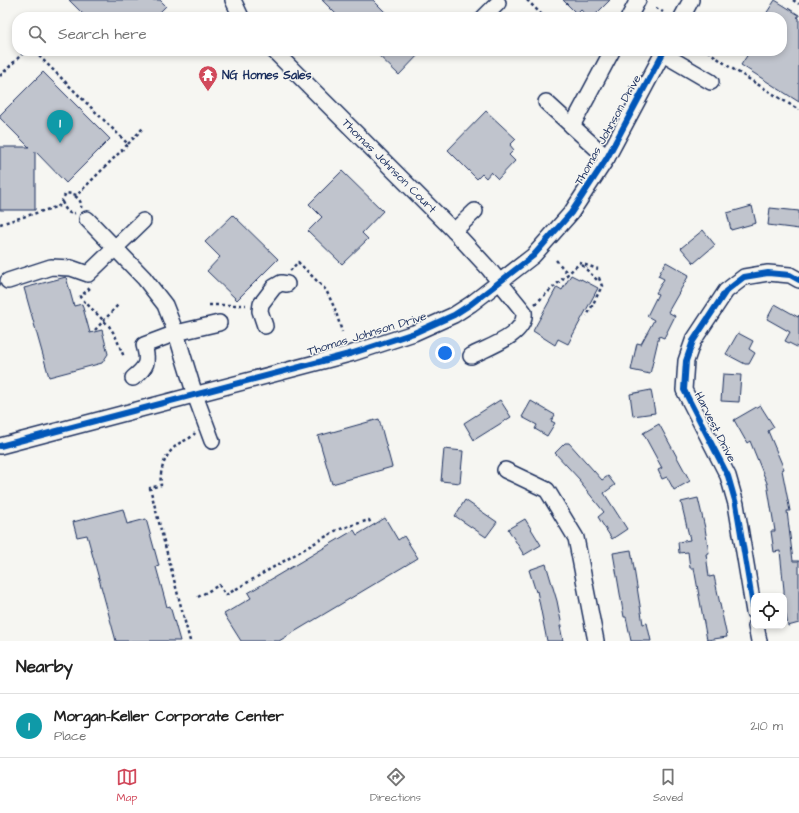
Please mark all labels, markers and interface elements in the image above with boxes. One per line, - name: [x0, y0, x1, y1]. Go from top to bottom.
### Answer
- search box: [12, 12, 787, 56]
- icon: search: [26, 23, 48, 45]
- text: Search here: [58, 24, 147, 45]
- temple icon: NG Homes Sales: [197, 64, 219, 92]
- place label: NG Homes Sales: [222, 67, 312, 84]
- street label: Thomas Johnson Drive: [571, 71, 646, 188]
- pin: 1: [47, 110, 73, 143]
- street label: Thomas Johnson Court: [338, 115, 440, 217]
- street label: Thomas Johnson Drive: [305, 308, 429, 360]
- your location: [435, 343, 455, 363]
- street label: Harvest Drive: [690, 389, 740, 466]
- map controls: [751, 593, 787, 629]
- button: locate: [751, 593, 787, 629]
- text: Nearby: [16, 655, 73, 679]
- text: Morgan-Keller Corporate Center: [54, 706, 284, 727]
- text: 1: [28, 717, 30, 735]
- text: 210 m: [750, 717, 783, 735]
- text: Place: [54, 727, 86, 745]
- tab: Map: [116, 766, 138, 805]
- tab: Directions: [370, 766, 421, 805]
- tab: Saved: [653, 766, 683, 805]

